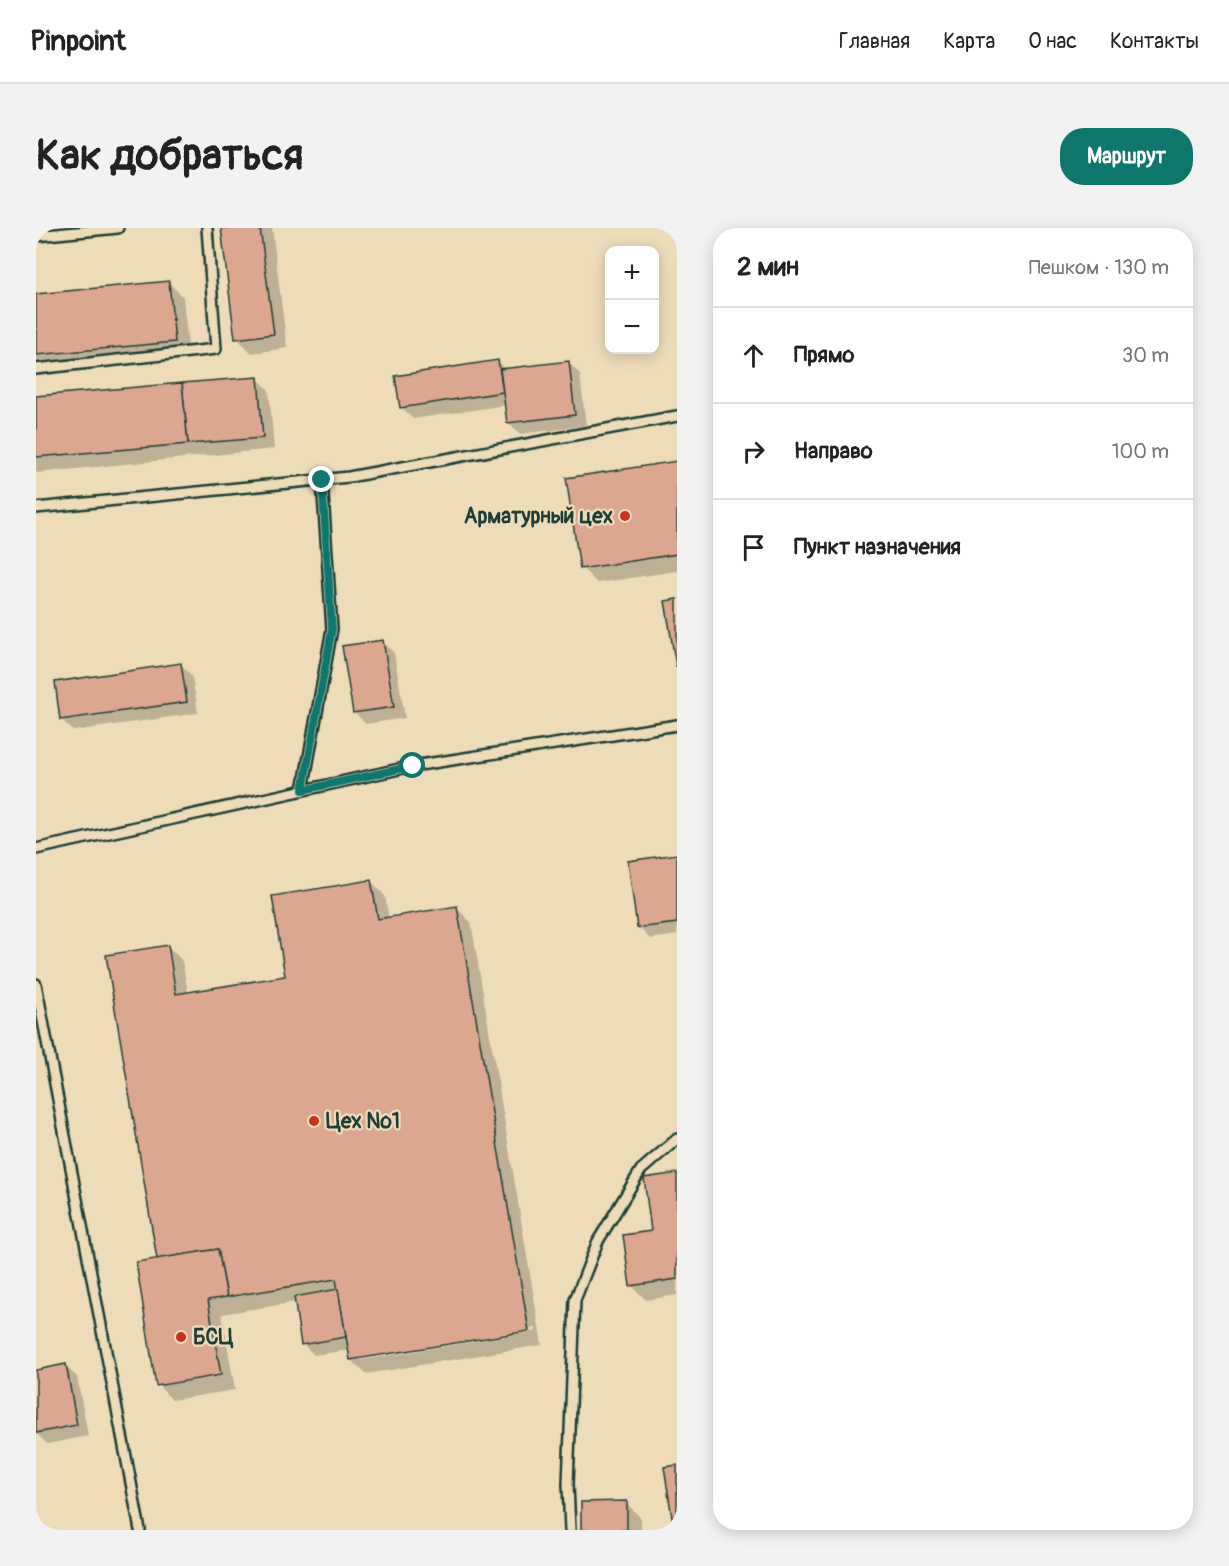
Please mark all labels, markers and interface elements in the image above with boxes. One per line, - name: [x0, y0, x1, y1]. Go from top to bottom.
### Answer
- text: Pinpoint: [30, 24, 126, 59]
- text: Главная: [839, 28, 910, 55]
- text: Карта: [943, 28, 995, 55]
- text: О нас: [1028, 28, 1077, 55]
- text: Контакты: [1110, 28, 1199, 55]
- button: Маршрут: [1060, 128, 1193, 185]
- text: Как добраться: [36, 130, 303, 182]
- map controls: [605, 246, 659, 354]
- button: +: [605, 246, 659, 300]
- text: 2 мин: [737, 251, 799, 283]
- text: Пешком · 130 m: [1029, 255, 1169, 280]
- button: −: [605, 300, 659, 354]
- icon: ahead: [737, 339, 770, 372]
- text: Прямо: [794, 341, 854, 369]
- text: 30 m: [1122, 343, 1169, 368]
- icon: right: [737, 435, 770, 468]
- text: Направо: [794, 437, 873, 465]
- text: 100 m: [1112, 439, 1169, 464]
- route end: [308, 466, 334, 492]
- place label: Арматурный цех: [464, 503, 613, 530]
- marker: Арматурный цех: [618, 509, 632, 523]
- icon: arrive: [737, 531, 770, 564]
- text: Пункт назначения: [794, 533, 961, 561]
- route start: [399, 752, 425, 778]
- place label: Цех №1: [326, 1108, 400, 1135]
- marker: Цех №1: [307, 1114, 321, 1128]
- place label: БСЦ: [193, 1324, 234, 1351]
- marker: БСЦ: [174, 1330, 188, 1344]

